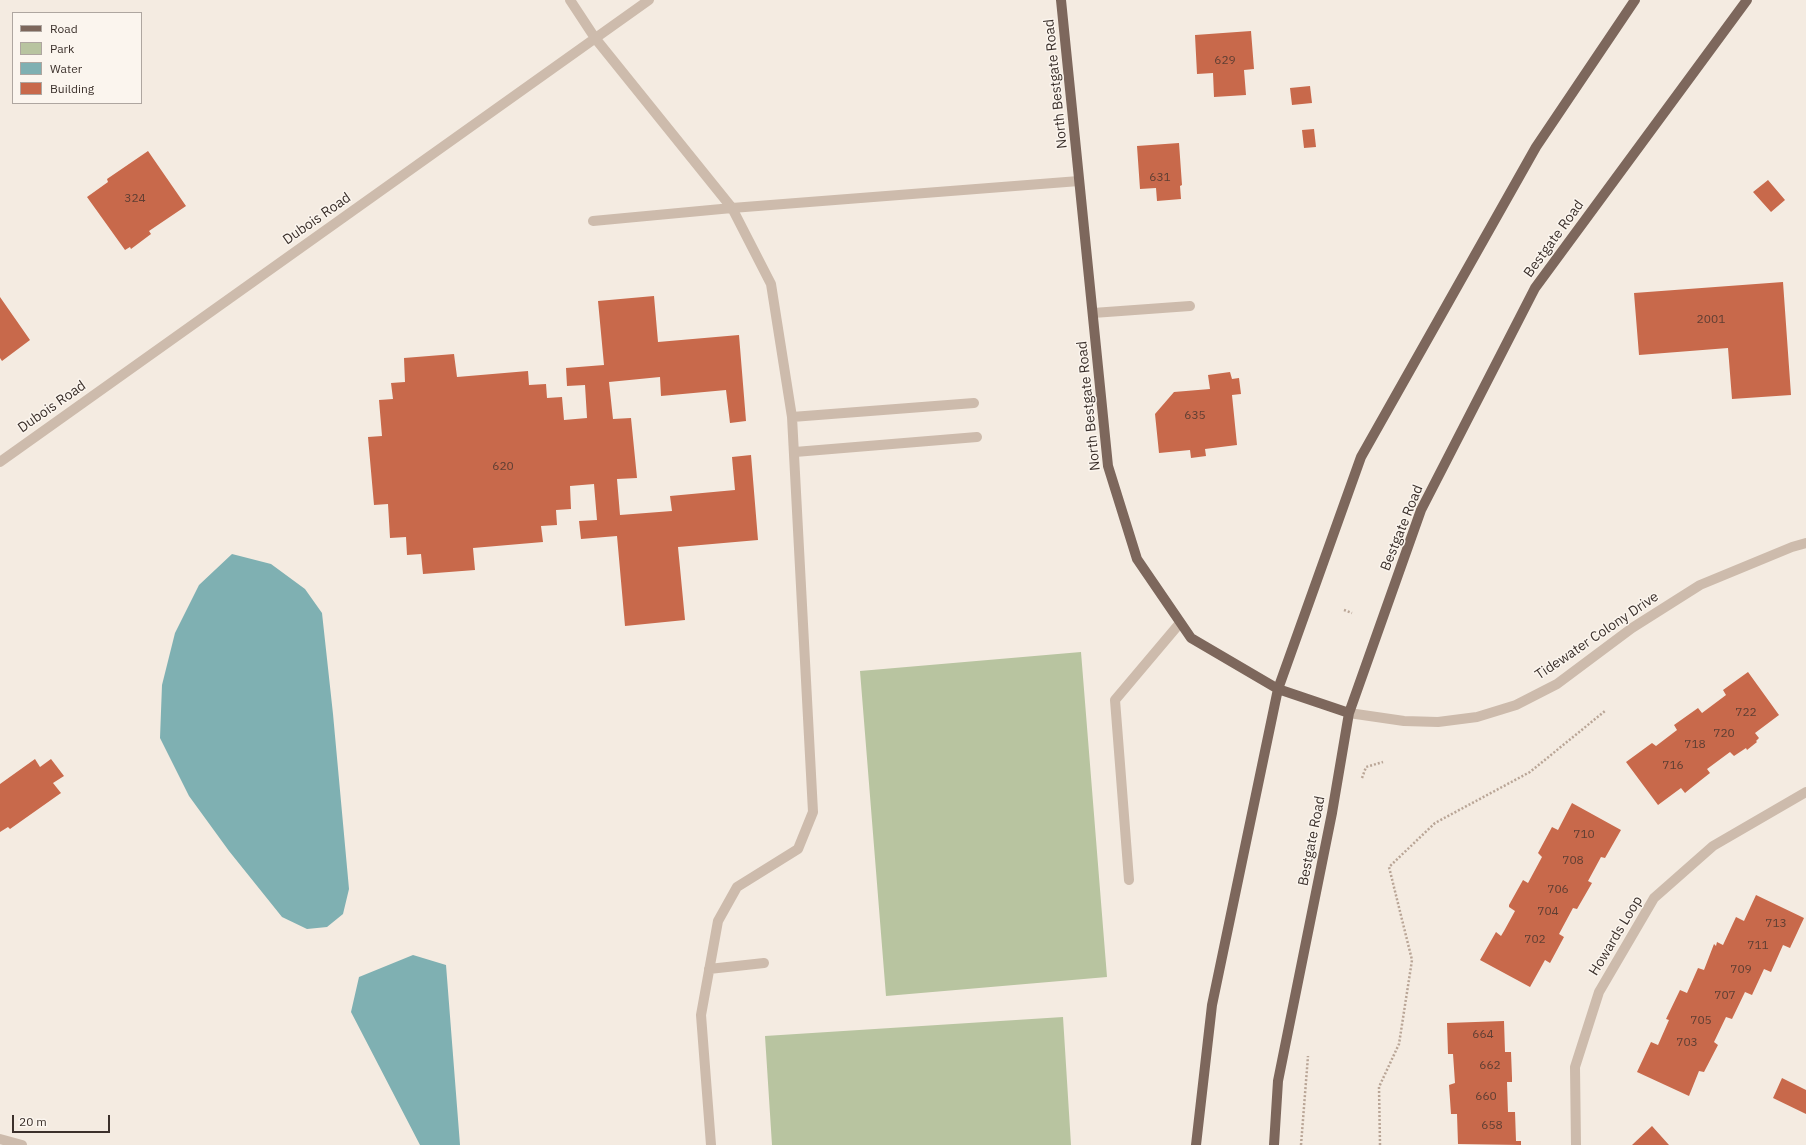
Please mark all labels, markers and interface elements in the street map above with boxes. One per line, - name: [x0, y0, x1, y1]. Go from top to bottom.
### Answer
- legend: [12, 12, 142, 104]
- street label: North Bestgate Road: [1041, 18, 1071, 150]
- text: Road: [50, 21, 78, 36]
- text: Park: [50, 41, 74, 56]
- house number: 629: [1214, 54, 1236, 68]
- text: Water: [50, 61, 82, 76]
- text: Building: [50, 81, 94, 96]
- house number: 631: [1149, 171, 1171, 185]
- street label: Dubois Road: [280, 189, 354, 249]
- house number: 324: [124, 192, 146, 206]
- street label: Bestgate Road: [1520, 197, 1588, 281]
- house number: 2001: [1697, 313, 1725, 327]
- street label: North Bestgate Road: [1074, 340, 1104, 472]
- street label: Dubois Road: [15, 377, 89, 437]
- house number: 635: [1184, 409, 1206, 423]
- house number: 620: [492, 460, 514, 474]
- street label: Bestgate Road: [1377, 483, 1427, 573]
- street label: Tidewater Colony Drive: [1532, 588, 1662, 684]
- house number: 722: [1735, 706, 1757, 720]
- house number: 720: [1713, 727, 1735, 741]
- house number: 718: [1684, 738, 1706, 752]
- house number: 716: [1662, 759, 1684, 773]
- street label: Bestgate Road: [1295, 795, 1329, 887]
- house number: 710: [1573, 828, 1595, 842]
- house number: 708: [1562, 854, 1584, 868]
- house number: 706: [1547, 883, 1569, 897]
- street label: Howards Loop: [1586, 893, 1646, 979]
- house number: 704: [1537, 905, 1559, 919]
- house number: 713: [1765, 917, 1787, 931]
- house number: 702: [1524, 933, 1546, 947]
- house number: 711: [1747, 939, 1769, 953]
- house number: 709: [1730, 963, 1752, 977]
- house number: 707: [1714, 989, 1736, 1003]
- house number: 705: [1690, 1014, 1712, 1028]
- house number: 664: [1472, 1028, 1494, 1042]
- house number: 703: [1676, 1036, 1698, 1050]
- house number: 662: [1479, 1059, 1501, 1073]
- house number: 660: [1475, 1090, 1497, 1104]
- scale bar: [14, 1107, 112, 1133]
- text: 20 m: [19, 1114, 47, 1129]
- house number: 658: [1481, 1119, 1503, 1133]

